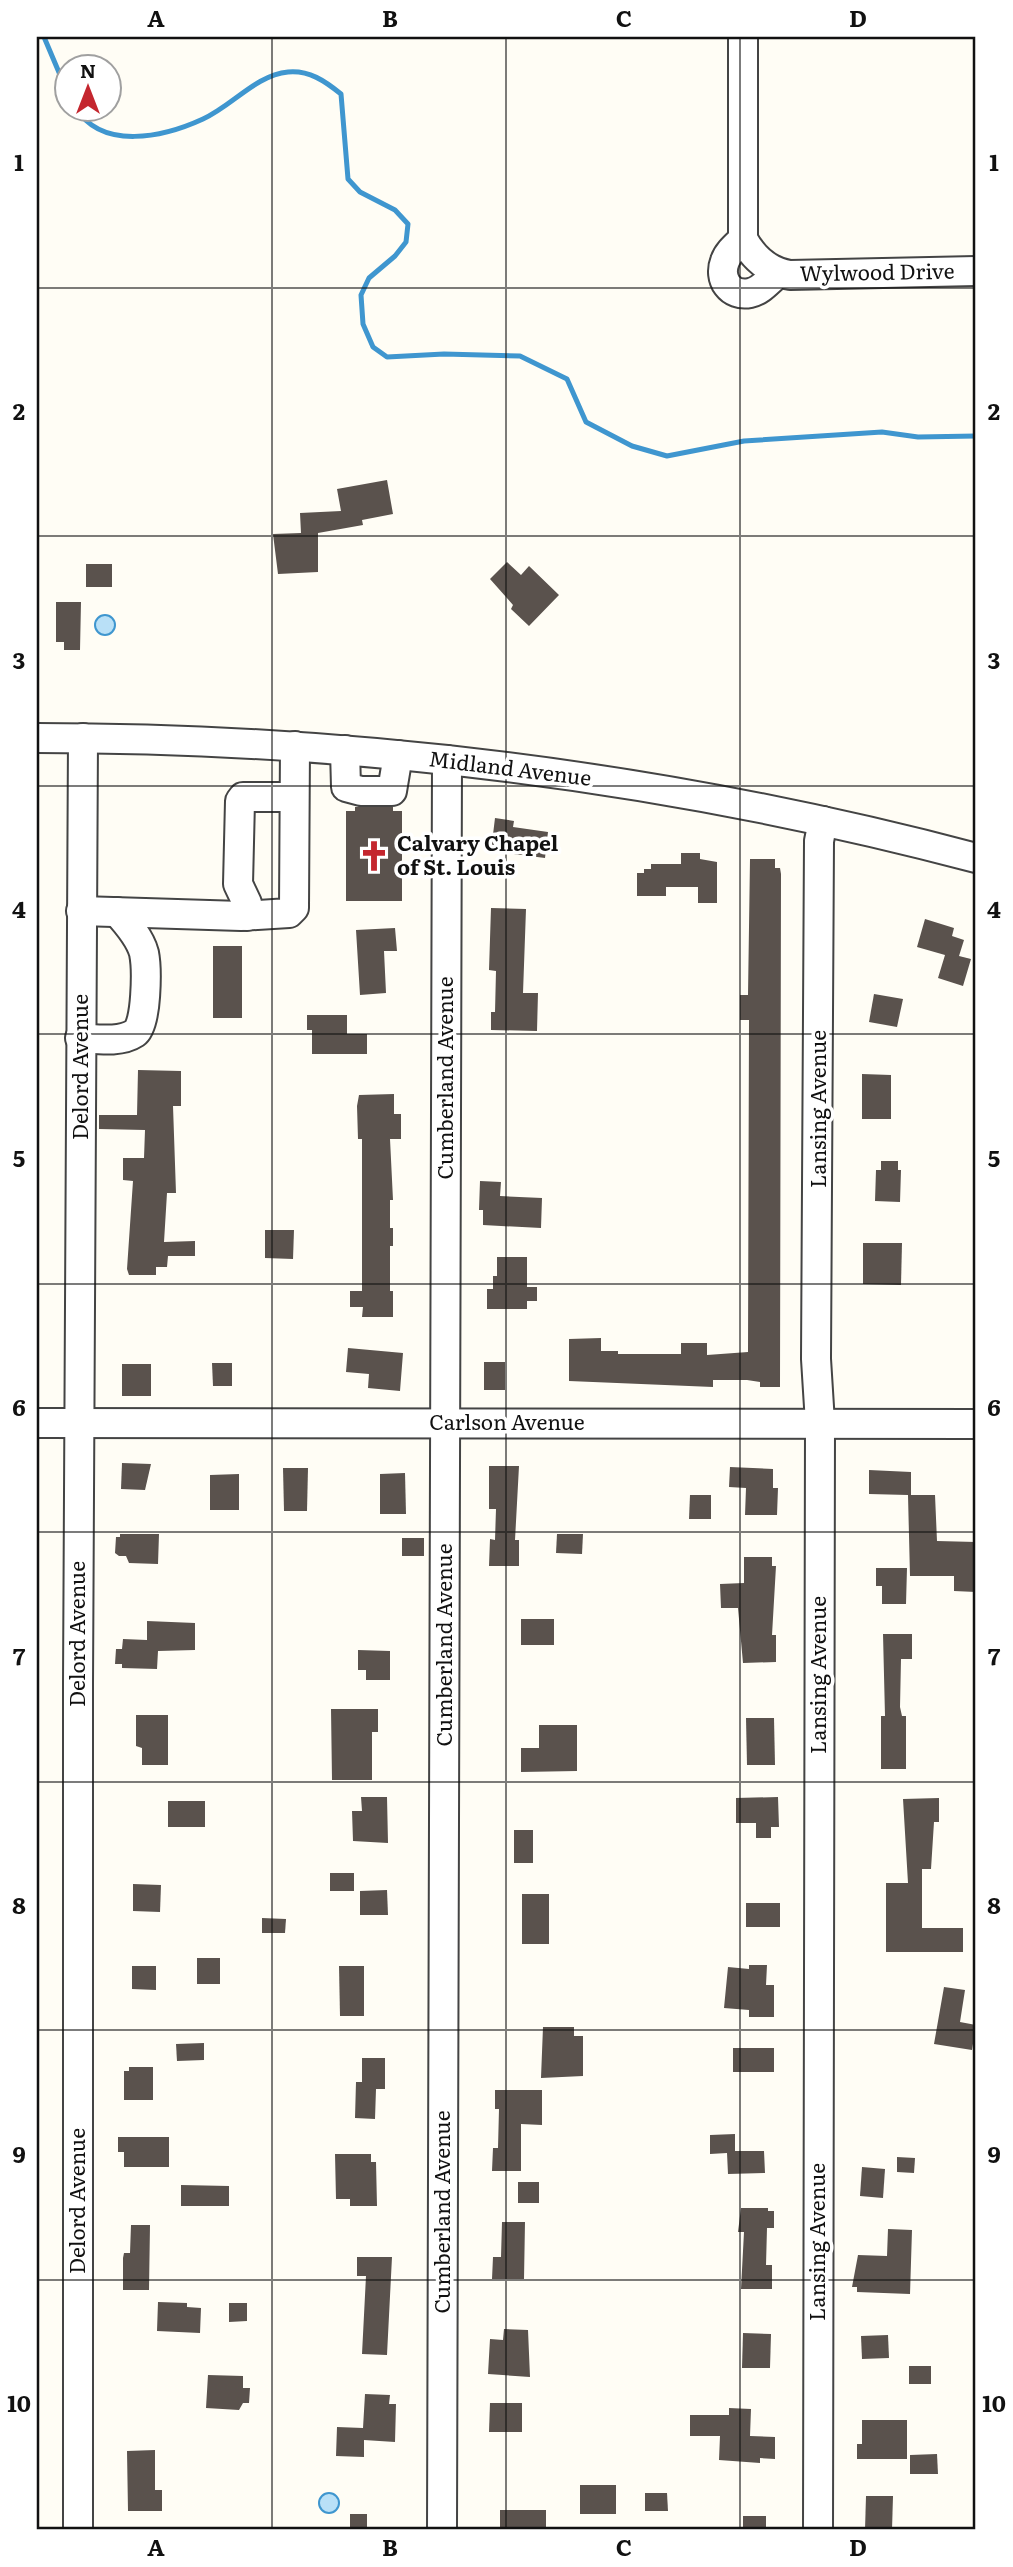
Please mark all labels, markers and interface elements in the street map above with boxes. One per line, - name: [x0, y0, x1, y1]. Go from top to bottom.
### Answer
- text: A: [147, 0, 165, 34]
- text: B: [382, 0, 398, 34]
- text: C: [616, 0, 632, 34]
- text: D: [849, 0, 867, 34]
- north arrow: [52, 52, 122, 122]
- text: N: [80, 56, 96, 84]
- text: 1: [14, 144, 24, 178]
- text: 1: [989, 144, 999, 178]
- street label: Wylwood Drive: [799, 254, 955, 287]
- text: 2: [13, 393, 25, 427]
- text: 2: [988, 393, 1000, 427]
- text: 3: [13, 642, 25, 676]
- text: 3: [988, 642, 1000, 676]
- street label: Midland Avenue: [427, 741, 593, 792]
- place label: Calvary Chapel of St. Louis: [397, 826, 559, 881]
- church icon: Calvary Chapel of St. Louis: [357, 839, 391, 873]
- text: 4: [12, 891, 26, 925]
- text: 4: [987, 891, 1001, 925]
- street label: Cumberland Avenue: [428, 976, 459, 1180]
- street label: Delord Avenue: [63, 994, 94, 1140]
- street label: Lansing Avenue: [801, 1030, 832, 1188]
- text: 5: [13, 1140, 25, 1174]
- text: 5: [988, 1140, 1000, 1174]
- text: 6: [12, 1389, 26, 1423]
- text: 6: [987, 1389, 1001, 1423]
- street label: Carlson Avenue: [429, 1405, 585, 1436]
- street label: Cumberland Avenue: [427, 1543, 458, 1747]
- street label: Delord Avenue: [60, 1561, 91, 1707]
- street label: Lansing Avenue: [801, 1596, 832, 1754]
- text: 7: [13, 1638, 26, 1672]
- text: 7: [988, 1638, 1001, 1672]
- text: 8: [12, 1887, 26, 1921]
- text: 8: [987, 1887, 1001, 1921]
- street label: Cumberland Avenue: [425, 2110, 456, 2314]
- street label: Delord Avenue: [60, 2128, 91, 2274]
- text: 9: [12, 2136, 26, 2170]
- text: 9: [987, 2136, 1001, 2170]
- street label: Lansing Avenue: [800, 2163, 831, 2321]
- text: 10: [7, 2385, 31, 2419]
- text: 10: [982, 2385, 1006, 2419]
- text: A: [147, 2529, 165, 2563]
- text: B: [382, 2529, 398, 2563]
- text: C: [616, 2529, 632, 2563]
- text: D: [849, 2529, 867, 2563]

